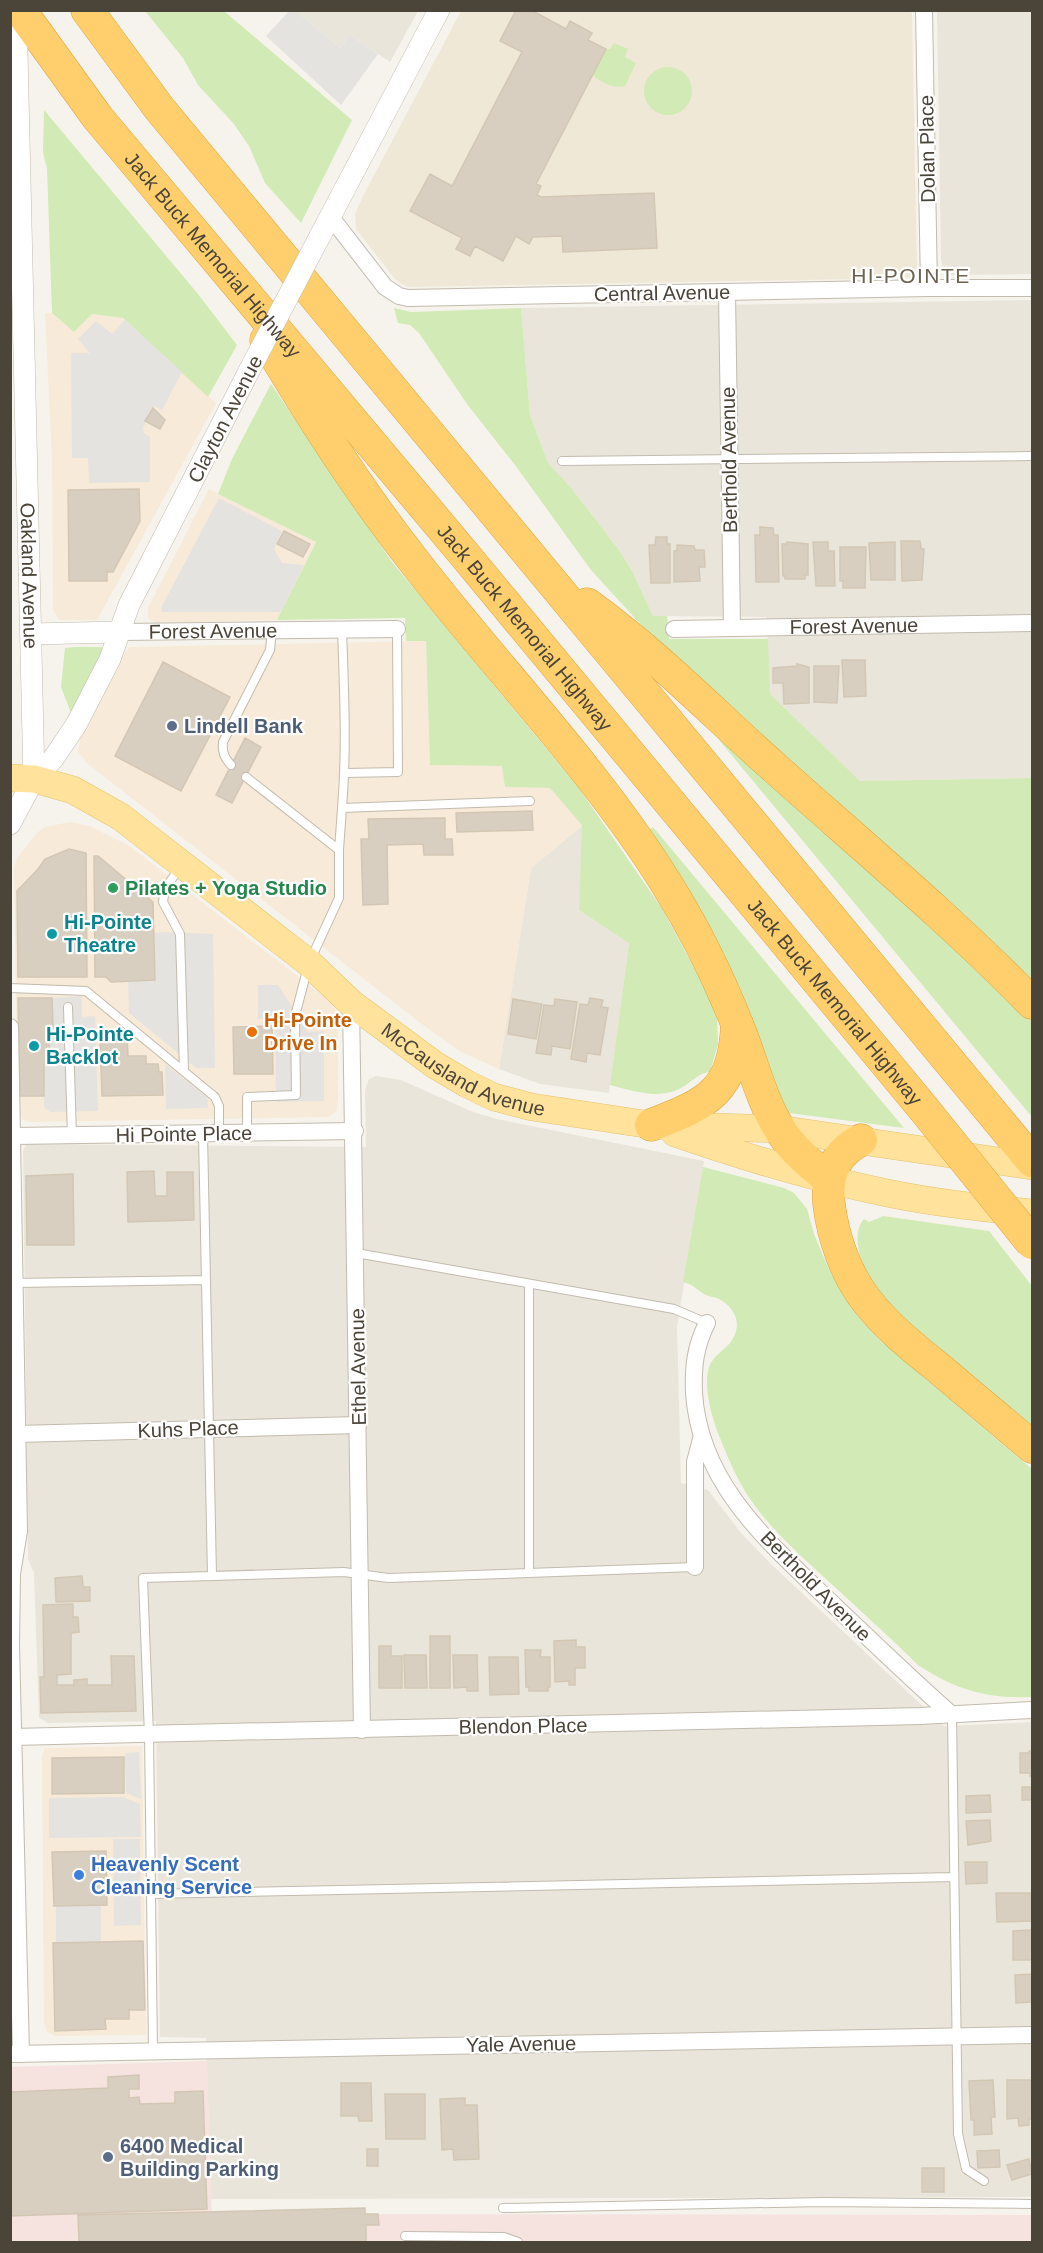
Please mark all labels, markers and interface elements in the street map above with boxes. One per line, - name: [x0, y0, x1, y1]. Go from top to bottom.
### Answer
- street label: Dolan Place: [915, 95, 939, 203]
- street label: Jack Buck Memorial Highway: [121, 148, 305, 362]
- district label: HI-POINTE: [851, 264, 971, 287]
- street label: Central Avenue: [594, 281, 730, 305]
- street label: Clayton Avenue: [183, 352, 267, 486]
- street label: Berthold Avenue: [717, 387, 741, 533]
- street label: Oakland Avenue: [17, 502, 42, 649]
- street label: Jack Buck Memorial Highway: [433, 520, 617, 735]
- street label: Forest Avenue: [789, 614, 918, 638]
- street label: Forest Avenue: [149, 619, 277, 643]
- place label: Lindell Bank: [184, 715, 304, 737]
- marker: Lindell Bank: [165, 719, 179, 733]
- place label: Pilates + Yoga Studio: [125, 877, 327, 899]
- marker: Pilates + Yoga Studio: [106, 881, 120, 895]
- street label: Jack Buck Memorial Highway: [743, 894, 927, 1109]
- place label: Hi-Pointe Theatre: [64, 911, 152, 956]
- marker: Hi-Pointe Theatre: [45, 927, 59, 941]
- place label: Hi-Pointe Drive In: [264, 1009, 352, 1054]
- street label: McCausland Avenue: [377, 1018, 547, 1120]
- place label: Hi-Pointe Backlot: [46, 1023, 134, 1068]
- marker: Hi-Pointe Drive In: [245, 1025, 259, 1039]
- marker: Hi-Pointe Backlot: [27, 1039, 41, 1053]
- street label: Hi Pointe Place: [115, 1122, 253, 1146]
- street label: Ethel Avenue: [346, 1308, 370, 1426]
- street label: Kuhs Place: [137, 1416, 239, 1442]
- street label: Berthold Avenue: [756, 1526, 876, 1646]
- street label: Blendon Place: [458, 1714, 588, 1738]
- place label: Heavenly Scent Cleaning Service: [91, 1853, 252, 1898]
- marker: Heavenly Scent Cleaning Service: [72, 1868, 86, 1882]
- street label: Yale Avenue: [466, 2032, 576, 2056]
- place label: 6400 Medical Building Parking: [120, 2135, 279, 2180]
- marker: 6400 Medical Building Parking: [101, 2150, 115, 2164]

